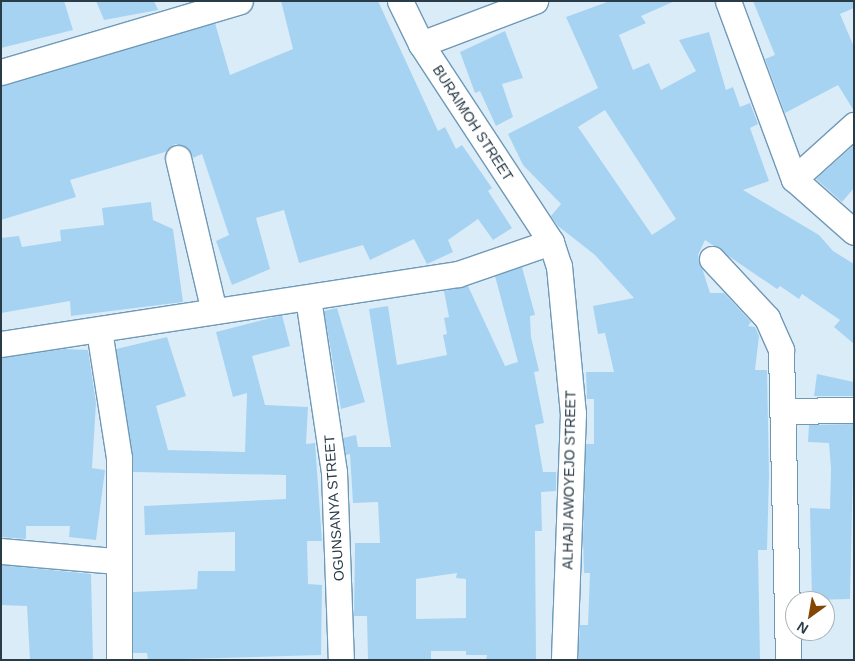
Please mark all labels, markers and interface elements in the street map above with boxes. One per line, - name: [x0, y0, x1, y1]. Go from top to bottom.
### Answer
- street label: BURAIMOH STREET: [429, 62, 517, 184]
- street label: ALHAJI AWOYEJO STREET: [559, 390, 579, 570]
- street label: OGUNSANYA STREET: [320, 434, 348, 582]
- north arrow: [785, 591, 835, 641]
- text: N: [794, 618, 811, 637]

